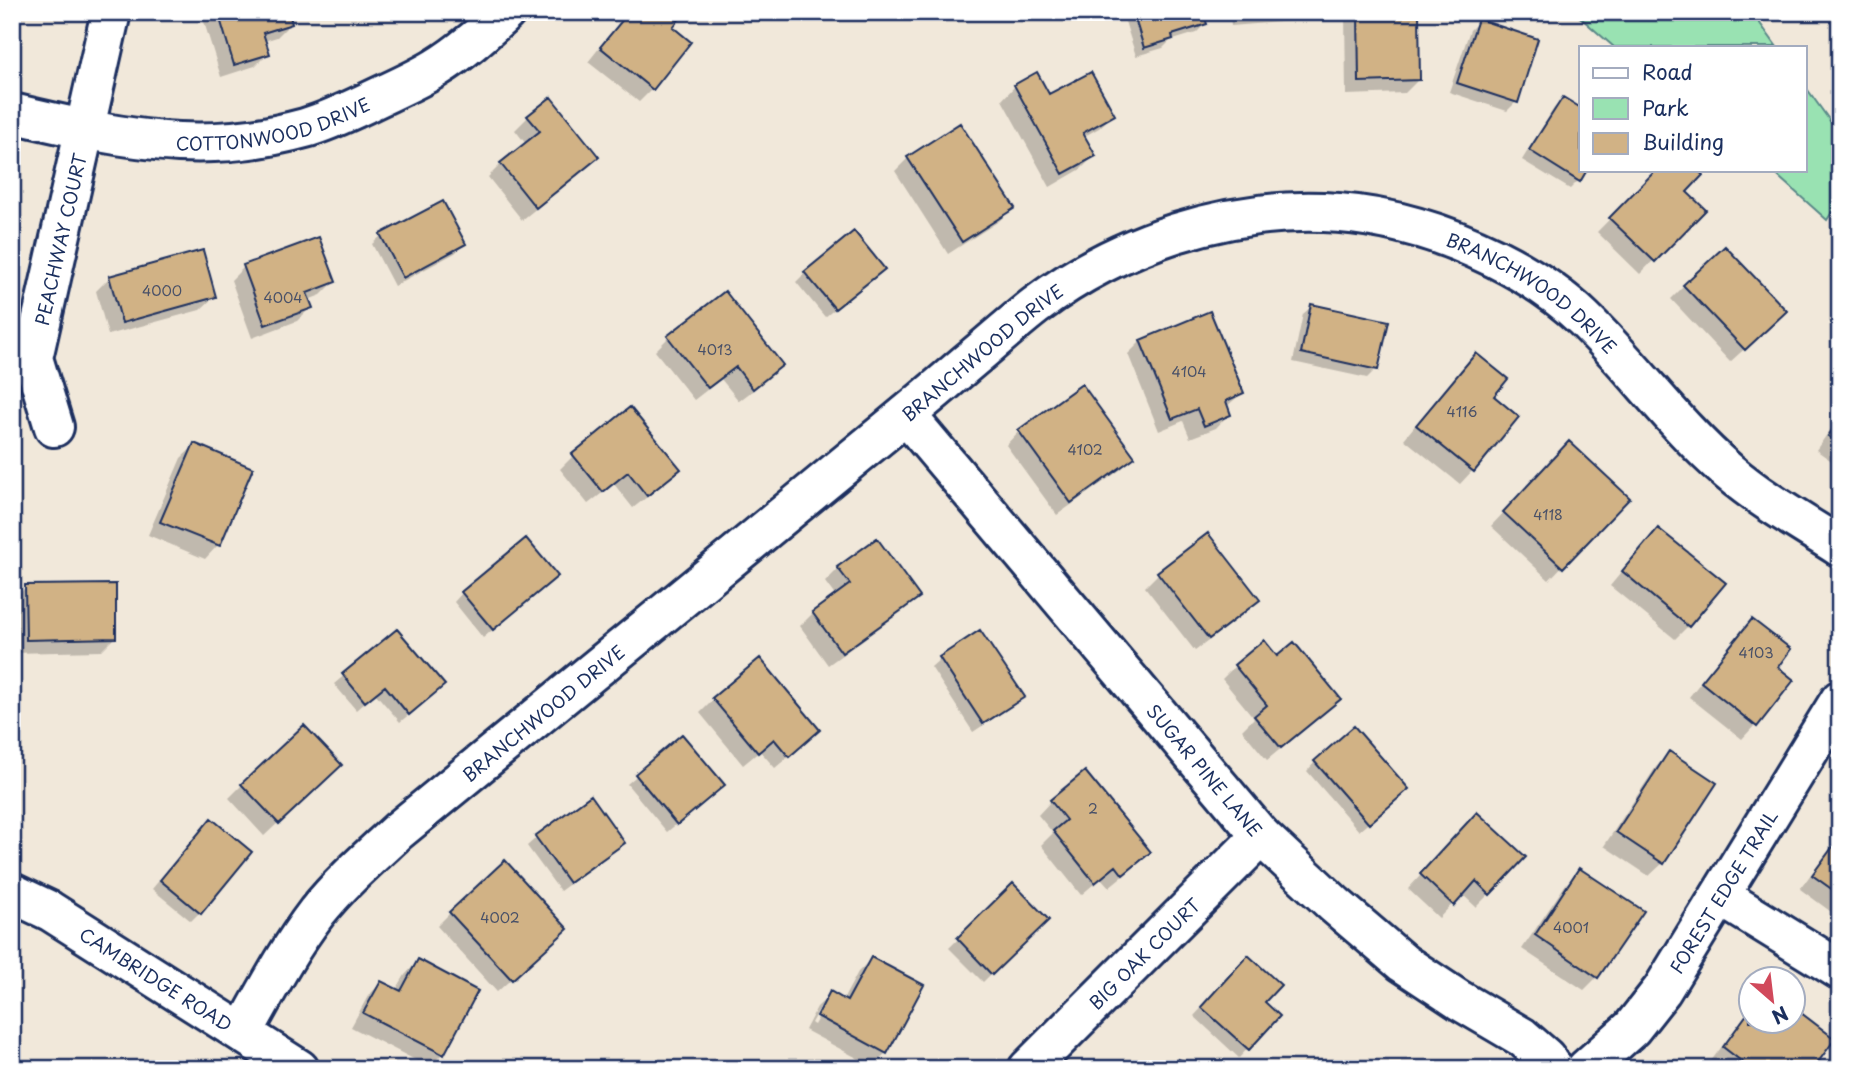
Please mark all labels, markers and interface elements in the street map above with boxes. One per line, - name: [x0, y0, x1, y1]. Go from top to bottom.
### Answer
- legend: [1579, 46, 1806, 172]
- text: Road: [1642, 55, 1693, 87]
- street label: COTTONWOOD DRIVE: [175, 90, 374, 156]
- text: Park: [1642, 91, 1689, 123]
- text: Building: [1642, 125, 1724, 157]
- street label: PEACHWAY COURT: [27, 150, 92, 328]
- street label: BRANCHWOOD DRIVE: [1443, 225, 1624, 359]
- street label: BRANCHWOOD DRIVE: [895, 277, 1068, 427]
- house number: 4000: [142, 280, 182, 301]
- house number: 4004: [263, 287, 303, 308]
- house number: 4013: [697, 339, 733, 360]
- house number: 4104: [1172, 361, 1207, 382]
- house number: 4116: [1447, 401, 1478, 422]
- house number: 4102: [1067, 439, 1103, 460]
- house number: 4118: [1533, 504, 1563, 525]
- street label: BRANCHWOOD DRIVE: [456, 638, 630, 787]
- house number: 4103: [1739, 642, 1774, 663]
- street label: SUGAR PINE LANE: [1141, 697, 1269, 842]
- house number: 2: [1088, 798, 1098, 819]
- street label: FOREST EDGE TRAIL: [1662, 804, 1783, 978]
- street label: BIG OAK COURT: [1082, 891, 1206, 1015]
- house number: 4002: [480, 907, 520, 928]
- house number: 4001: [1553, 917, 1589, 938]
- street label: CAMBRIDGE ROAD: [75, 920, 238, 1037]
- north arrow: [1736, 965, 1806, 1036]
- text: N: [1767, 1000, 1794, 1032]

